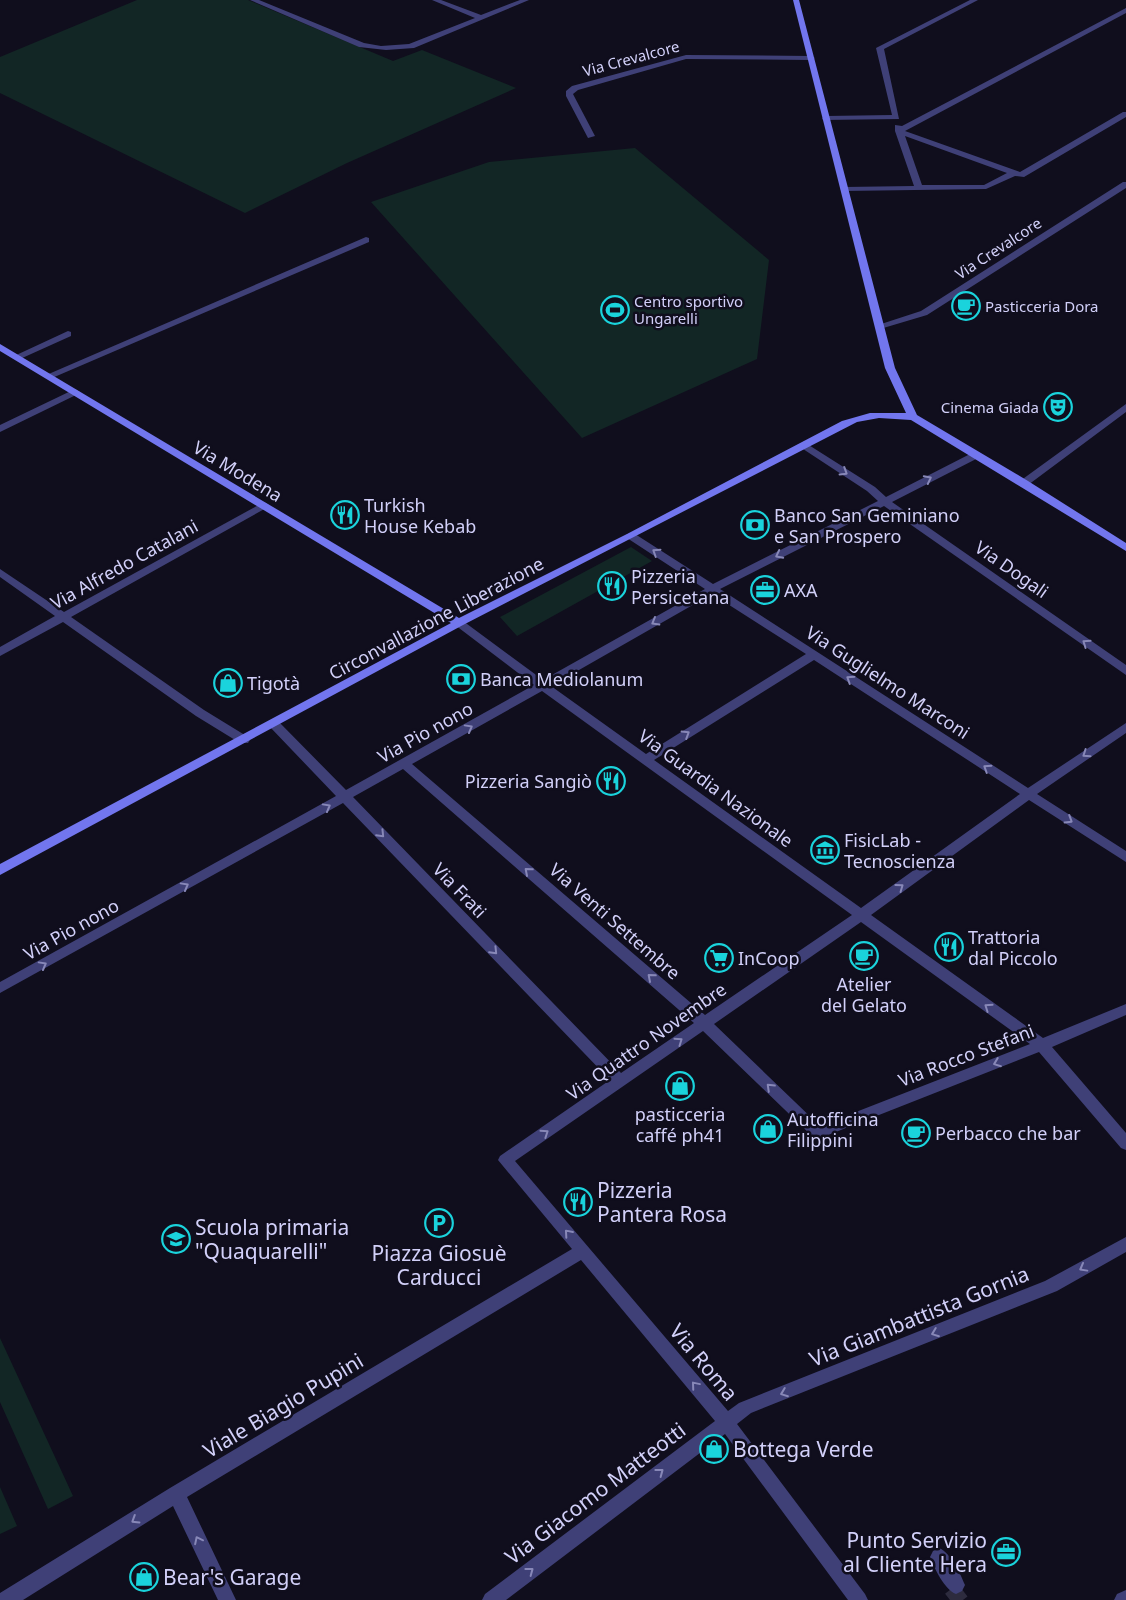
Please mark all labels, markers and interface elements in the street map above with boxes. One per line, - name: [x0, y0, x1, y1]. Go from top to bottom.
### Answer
- street label: Via Crevalcore: [580, 35, 682, 81]
- street label: Via Crevalcore: [951, 213, 1045, 283]
- place label: Centro sportivo Ungarelli: [634, 291, 743, 328]
- cafe icon: Pasticceria Dora: [951, 291, 981, 321]
- sports icon: Centro sportivo Ungarelli: [600, 295, 630, 325]
- place label: Pasticceria Dora: [985, 296, 1099, 316]
- theatre icon: Cinema Giada: [1043, 392, 1073, 422]
- place label: Cinema Giada: [941, 397, 1039, 417]
- street label: Via Modena: [189, 435, 287, 507]
- one-way arrow: [839, 465, 848, 475]
- one-way arrow: [922, 475, 931, 485]
- place label: Turkish House Kebab: [364, 493, 476, 538]
- restaurant icon: Turkish House Kebab: [330, 500, 360, 530]
- place label: Banco San Geminiano e San Prospero: [774, 503, 960, 548]
- bank icon: Banco San Geminiano e San Prospero: [740, 510, 770, 540]
- street label: Via Alfredo Catalani: [46, 514, 202, 614]
- street label: Via Dogali: [970, 535, 1054, 603]
- one-way arrow: [652, 549, 661, 558]
- one-way arrow: [775, 549, 784, 559]
- street label: Circonvallazione Liberazione: [324, 551, 548, 685]
- place label: Pizzeria Persicetana: [631, 564, 729, 609]
- restaurant icon: Pizzeria Persicetana: [597, 571, 627, 601]
- office icon: AXA: [750, 575, 780, 605]
- place label: AXA: [784, 578, 818, 602]
- one-way arrow: [651, 616, 660, 626]
- street label: Via Guglielmo Marconi: [801, 620, 975, 744]
- one-way arrow: [1082, 640, 1092, 649]
- bank icon: Banca Mediolanum: [446, 664, 476, 694]
- place label: Banca Mediolanum: [480, 667, 643, 691]
- shop icon: Tigotà: [213, 668, 243, 698]
- place label: Tigotà: [247, 671, 300, 695]
- one-way arrow: [847, 676, 856, 685]
- street label: Via Pio nono: [373, 696, 477, 768]
- one-way arrow: [463, 724, 472, 734]
- street label: Via Guardia Nazionale: [634, 724, 798, 852]
- one-way arrow: [681, 731, 690, 741]
- one-way arrow: [1082, 748, 1092, 757]
- one-way arrow: [983, 764, 992, 774]
- restaurant icon: Pizzeria Sangiò: [596, 766, 626, 796]
- place label: Pizzeria Sangiò: [465, 769, 592, 793]
- one-way arrow: [321, 803, 330, 813]
- one-way arrow: [1063, 814, 1072, 824]
- place label: FisicLab - Tecnoscienza: [844, 828, 955, 873]
- one-way arrow: [375, 829, 384, 838]
- museum icon: FisicLab - Tecnoscienza: [810, 835, 840, 865]
- street label: Via Frati: [428, 857, 492, 923]
- street label: Via Venti Settembre: [544, 857, 686, 985]
- one-way arrow: [524, 867, 533, 876]
- one-way arrow: [179, 882, 188, 892]
- one-way arrow: [894, 884, 903, 893]
- street label: Via Pio nono: [19, 893, 123, 965]
- place label: Trattoria dal Piccolo: [968, 925, 1058, 970]
- restaurant icon: Trattoria dal Piccolo: [934, 932, 964, 962]
- cafe icon: Atelier del Gelato: [849, 941, 879, 971]
- supermarket icon: InCoop: [704, 943, 734, 973]
- one-way arrow: [488, 945, 497, 954]
- place label: InCoop: [738, 946, 799, 970]
- one-way arrow: [37, 961, 46, 971]
- place label: Atelier del Gelato: [821, 972, 907, 1017]
- one-way arrow: [647, 973, 656, 982]
- street label: Via Quattro Novembre: [561, 977, 731, 1105]
- one-way arrow: [984, 1004, 994, 1013]
- street label: Via Rocco Stefani: [895, 1018, 1037, 1092]
- one-way arrow: [673, 1038, 683, 1047]
- one-way arrow: [993, 1057, 1002, 1067]
- shop icon: pasticceria caffé ph41: [665, 1071, 695, 1101]
- one-way arrow: [767, 1084, 776, 1093]
- place label: pasticceria caffé ph41: [635, 1102, 725, 1147]
- place label: Autofficina Filippini: [787, 1107, 879, 1152]
- shop icon: Autofficina Filippini: [753, 1114, 783, 1144]
- cafe icon: Perbacco che bar: [901, 1118, 931, 1148]
- place label: Perbacco che bar: [935, 1121, 1081, 1145]
- one-way arrow: [539, 1130, 549, 1139]
- place label: Pizzeria Pantera Rosa: [597, 1176, 727, 1228]
- restaurant icon: Pizzeria Pantera Rosa: [563, 1187, 593, 1217]
- parking icon: Piazza Giosuè Carducci: [424, 1208, 454, 1238]
- place label: Scuola primaria "Quaquarelli": [195, 1213, 349, 1265]
- school or university icon: Scuola primaria "Quaquarelli": [161, 1224, 191, 1254]
- one-way arrow: [565, 1230, 574, 1239]
- place label: Piazza Giosuè Carducci: [371, 1239, 507, 1291]
- street label: Via Giambattista Gornia: [805, 1259, 1033, 1373]
- one-way arrow: [1080, 1262, 1089, 1272]
- street label: Via Roma: [664, 1318, 744, 1406]
- one-way arrow: [931, 1327, 940, 1337]
- street label: Viale Biagio Pupini: [198, 1346, 368, 1464]
- one-way arrow: [692, 1382, 700, 1391]
- one-way arrow: [780, 1386, 789, 1397]
- street label: Via Giacomo Matteotti: [499, 1416, 691, 1570]
- shop icon: Bottega Verde: [699, 1434, 729, 1464]
- place label: Bottega Verde: [733, 1435, 874, 1463]
- one-way arrow: [654, 1470, 663, 1478]
- one-way arrow: [131, 1514, 140, 1523]
- place label: Punto Servizio al Cliente Hera: [843, 1526, 987, 1578]
- one-way arrow: [194, 1536, 205, 1545]
- office icon: Punto Servizio al Cliente Hera: [991, 1537, 1021, 1567]
- shop icon: Bear's Garage: [129, 1562, 159, 1592]
- place label: Bear's Garage: [163, 1563, 301, 1591]
- one-way arrow: [524, 1568, 533, 1576]

